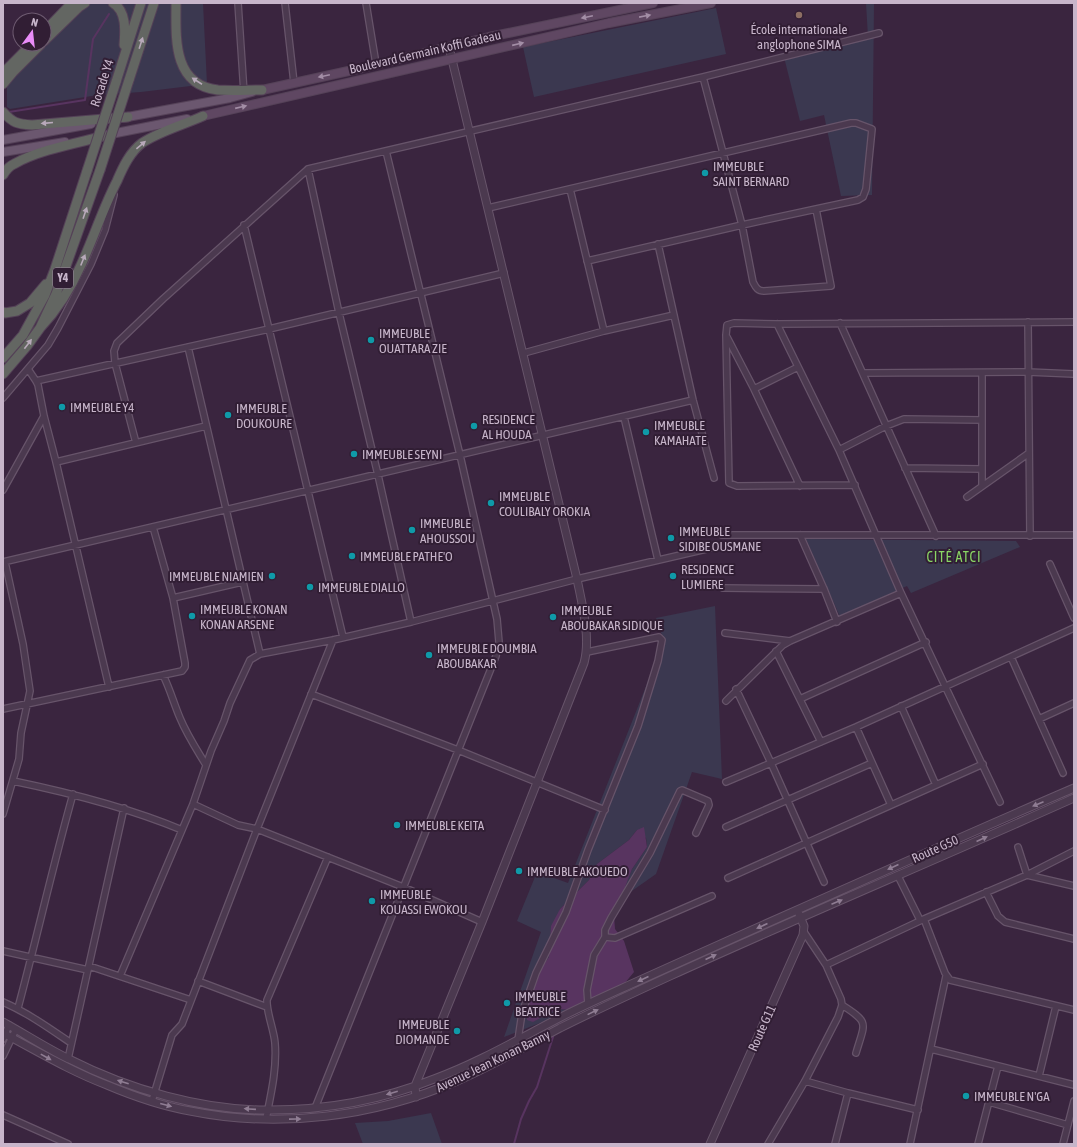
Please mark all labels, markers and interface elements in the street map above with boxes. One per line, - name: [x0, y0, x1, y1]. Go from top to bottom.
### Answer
- marker: École internationale anglophone SIMA: [794, 10, 804, 20]
- north arrow: [12, 12, 52, 52]
- one-way arrow: [639, 12, 651, 18]
- one-way arrow: [581, 14, 593, 20]
- text: N: [30, 16, 39, 29]
- place label: École internationale anglophone SIMA: [751, 22, 848, 52]
- street label: Boulevard Germain Koffi Gadeau: [348, 27, 502, 77]
- one-way arrow: [138, 36, 144, 48]
- one-way arrow: [512, 40, 524, 46]
- street label: Rocade Y4: [87, 57, 117, 109]
- one-way arrow: [318, 74, 330, 80]
- one-way arrow: [191, 78, 203, 85]
- one-way arrow: [235, 104, 247, 110]
- one-way arrow: [41, 120, 53, 127]
- one-way arrow: [136, 141, 146, 150]
- place label: IMMEUBLE SAINT BERNARD: [713, 159, 789, 189]
- marker: IMMEUBLE SAINT BERNARD: [700, 168, 710, 178]
- one-way arrow: [83, 207, 89, 219]
- one-way arrow: [81, 254, 87, 266]
- road number: Y4: [53, 268, 73, 288]
- place label: IMMEUBLE OUATTARA ZIE: [379, 326, 447, 356]
- marker: IMMEUBLE OUATTARA ZIE: [366, 335, 376, 345]
- one-way arrow: [24, 339, 32, 350]
- place label: IMMEUBLE Y4: [70, 400, 134, 415]
- place label: IMMEUBLE DOUKOURE: [236, 401, 292, 431]
- marker: IMMEUBLE Y4: [57, 402, 67, 412]
- marker: IMMEUBLE DOUKOURE: [223, 410, 233, 420]
- place label: RESIDENCE AL HOUDA: [482, 412, 535, 442]
- place label: IMMEUBLE KAMAHATE: [654, 418, 707, 448]
- marker: RESIDENCE AL HOUDA: [469, 421, 479, 431]
- marker: IMMEUBLE KAMAHATE: [641, 427, 651, 437]
- place label: IMMEUBLE SEYNI: [362, 447, 442, 462]
- marker: IMMEUBLE SEYNI: [349, 449, 359, 459]
- place label: IMMEUBLE COULIBALY OROKIA: [499, 489, 591, 519]
- marker: IMMEUBLE COULIBALY OROKIA: [486, 498, 496, 508]
- place label: IMMEUBLE AHOUSSOU: [420, 516, 475, 546]
- place label: IMMEUBLE SIDIBE OUSMANE: [679, 524, 761, 554]
- marker: IMMEUBLE AHOUSSOU: [407, 525, 417, 535]
- marker: IMMEUBLE SIDIBE OUSMANE: [666, 533, 676, 543]
- place label: IMMEUBLE PATHE'O: [360, 549, 453, 564]
- district label: CITÉ ATCI: [927, 549, 981, 565]
- marker: IMMEUBLE PATHE'O: [347, 551, 357, 561]
- place label: RESIDENCE LUMIERE: [681, 562, 734, 592]
- place label: IMMEUBLE NIAMIEN: [169, 569, 264, 584]
- marker: IMMEUBLE NIAMIEN: [267, 571, 277, 581]
- marker: RESIDENCE LUMIERE: [668, 571, 678, 581]
- place label: IMMEUBLE DIALLO: [318, 580, 405, 595]
- marker: IMMEUBLE DIALLO: [305, 582, 315, 592]
- place label: IMMEUBLE KONAN KONAN ARSENE: [200, 602, 288, 632]
- place label: IMMEUBLE ABOUBAKAR SIDIQUE: [561, 603, 663, 633]
- marker: IMMEUBLE KONAN KONAN ARSENE: [187, 611, 197, 621]
- marker: IMMEUBLE ABOUBAKAR SIDIQUE: [548, 612, 558, 622]
- place label: IMMEUBLE DOUMBIA ABOUBAKAR: [437, 641, 537, 671]
- marker: IMMEUBLE DOUMBIA ABOUBAKAR: [424, 650, 434, 660]
- one-way arrow: [1033, 801, 1044, 807]
- place label: IMMEUBLE KEITA: [405, 818, 485, 833]
- marker: IMMEUBLE KEITA: [392, 820, 402, 830]
- street label: Route G50: [909, 832, 961, 866]
- one-way arrow: [976, 836, 987, 842]
- place label: IMMEUBLE AKOUEDO: [527, 864, 628, 879]
- one-way arrow: [888, 864, 899, 870]
- marker: IMMEUBLE AKOUEDO: [514, 866, 524, 876]
- place label: IMMEUBLE KOUASSI EWOKOU: [380, 887, 467, 917]
- marker: IMMEUBLE KOUASSI EWOKOU: [367, 896, 377, 906]
- one-way arrow: [831, 899, 842, 905]
- one-way arrow: [756, 923, 767, 929]
- one-way arrow: [705, 954, 717, 961]
- one-way arrow: [638, 976, 649, 982]
- place label: IMMEUBLE BEATRICE: [515, 989, 566, 1019]
- marker: IMMEUBLE BEATRICE: [502, 998, 512, 1008]
- street label: Route G11: [745, 1002, 779, 1054]
- one-way arrow: [587, 1009, 599, 1015]
- place label: IMMEUBLE DIOMANDE: [395, 1017, 449, 1047]
- marker: IMMEUBLE DIOMANDE: [452, 1026, 462, 1036]
- street label: Avenue Jean Konan Banny: [434, 1027, 553, 1095]
- one-way arrow: [40, 1053, 52, 1060]
- one-way arrow: [117, 1079, 129, 1085]
- place label: IMMEUBLE N'GA: [974, 1089, 1050, 1104]
- one-way arrow: [386, 1090, 398, 1096]
- marker: IMMEUBLE N'GA: [961, 1091, 971, 1101]
- one-way arrow: [160, 1102, 172, 1108]
- one-way arrow: [244, 1106, 256, 1113]
- one-way arrow: [289, 1115, 301, 1122]

